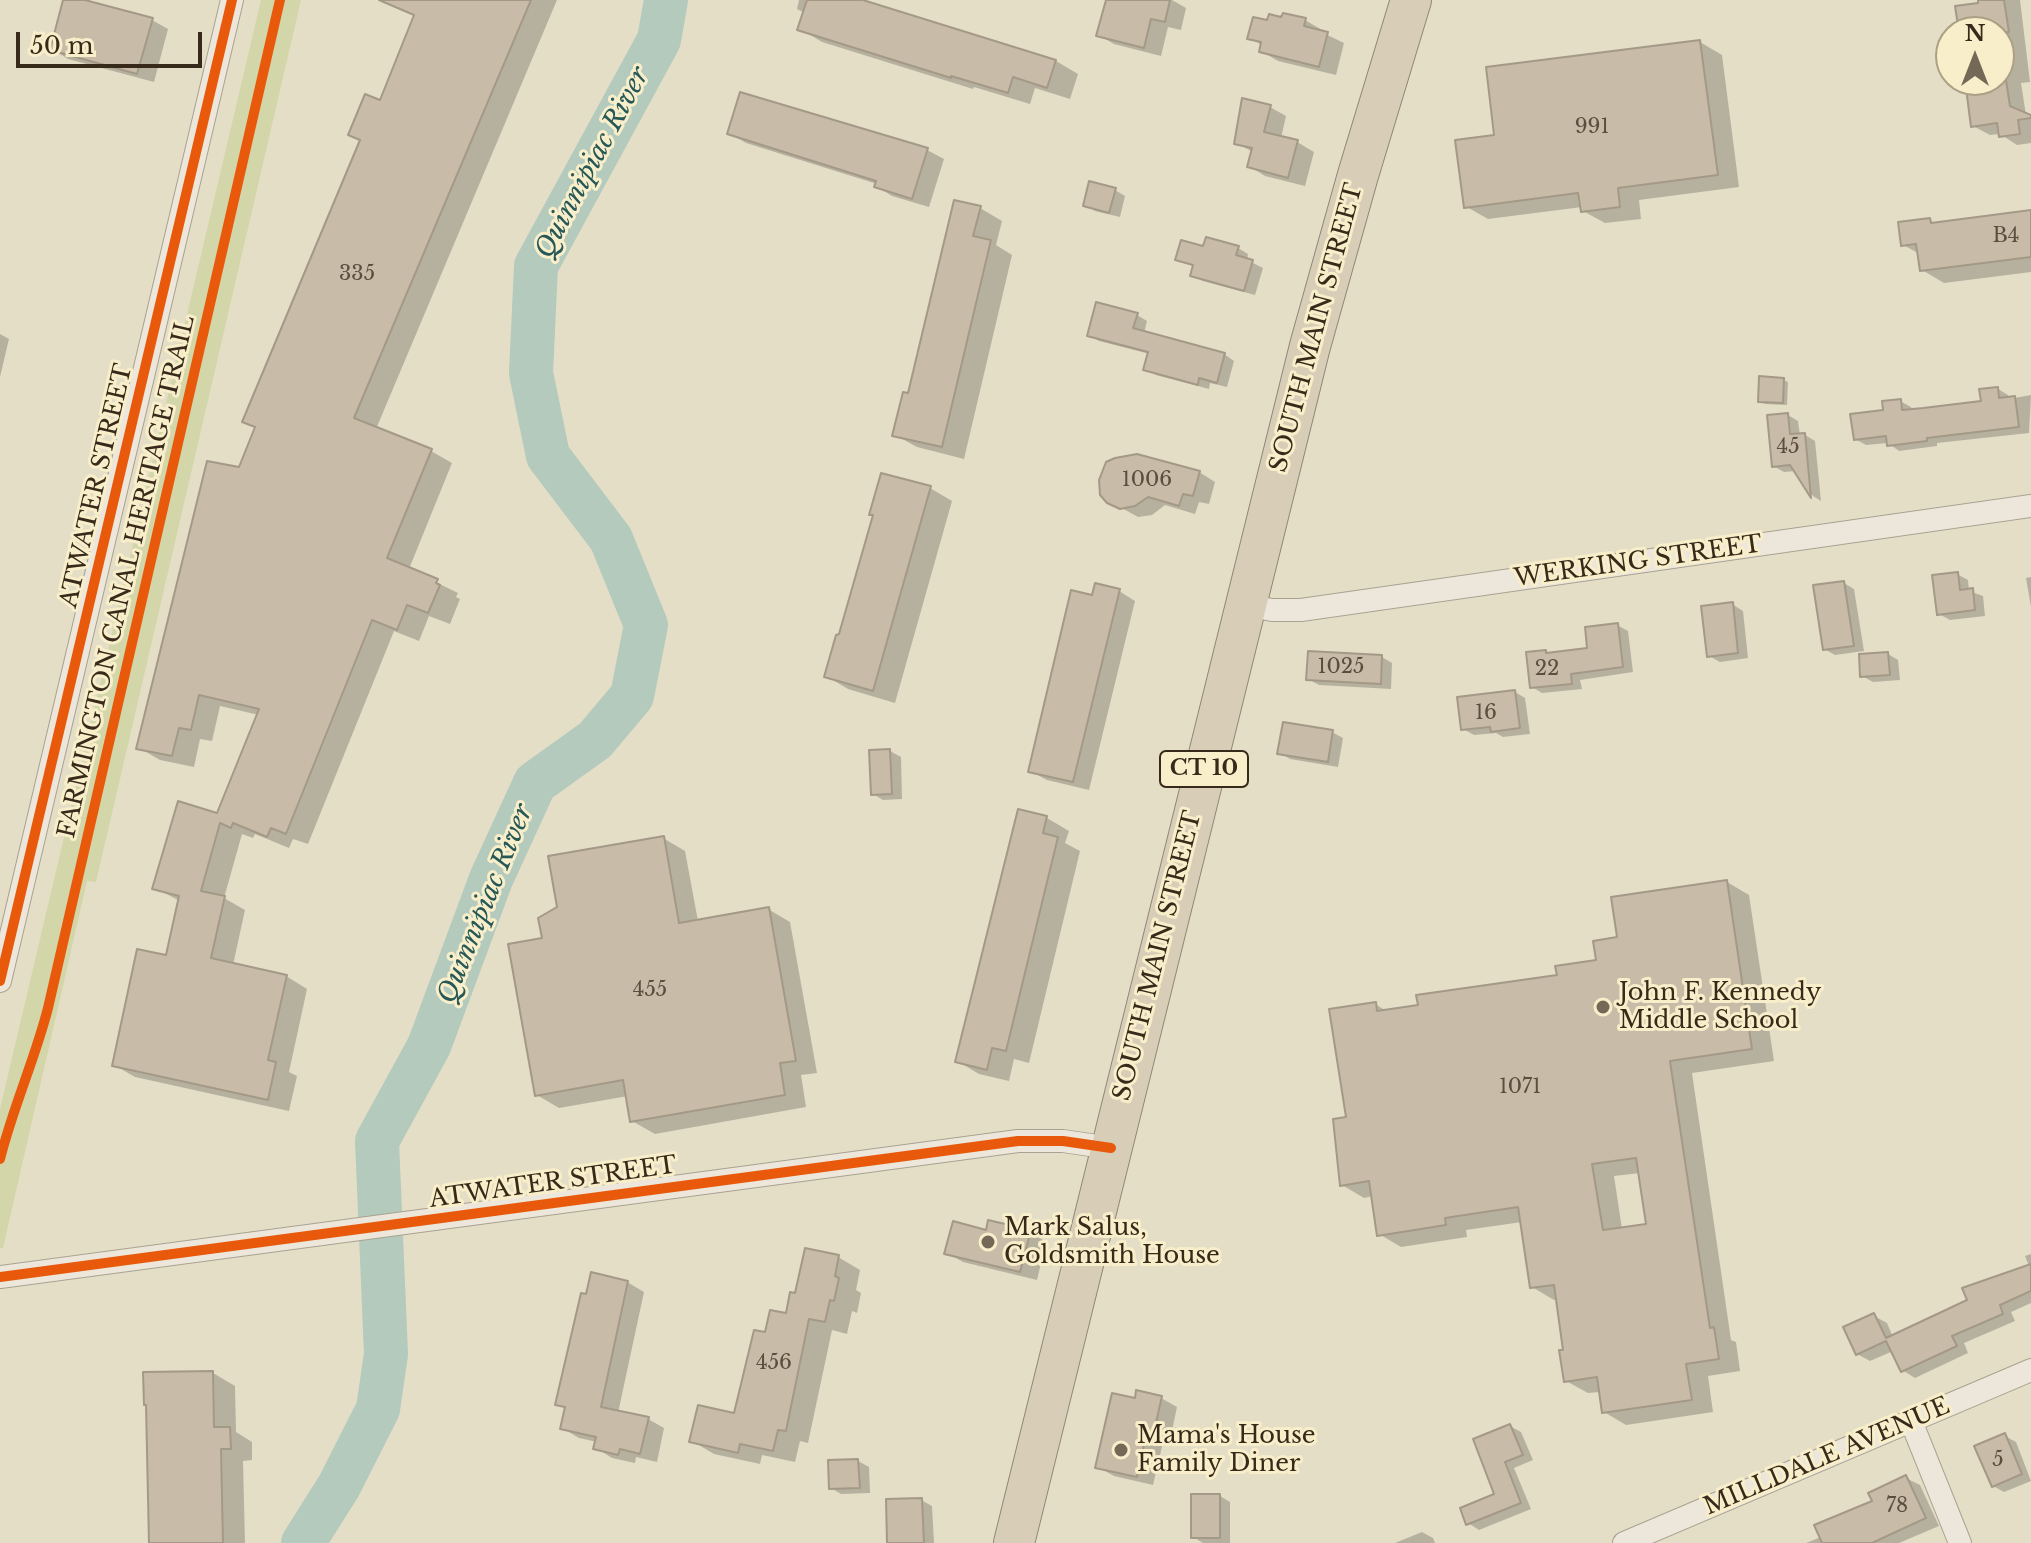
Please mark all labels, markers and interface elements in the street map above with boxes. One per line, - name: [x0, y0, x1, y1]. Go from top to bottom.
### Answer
- scale bar: [20, 16, 206, 66]
- north arrow: [1935, 16, 2015, 96]
- text: N: [1965, 20, 1985, 47]
- text: 50 m: [30, 31, 93, 60]
- water label: Quinnipiac River: [530, 62, 656, 264]
- house number: 991: [1575, 115, 1609, 139]
- street label: SOUTH MAIN STREET: [1265, 180, 1369, 476]
- house number: B4: [1992, 224, 2020, 248]
- house number: 335: [339, 262, 375, 286]
- street label: FARMINGTON CANAL HERITAGE TRAIL: [53, 313, 201, 841]
- street label: ATWATER STREET: [55, 361, 139, 611]
- house number: 45: [1776, 435, 1800, 459]
- house number: 1006: [1122, 468, 1172, 492]
- street label: WERKING STREET: [1512, 530, 1764, 594]
- house number: 1025: [1318, 655, 1364, 679]
- house number: 22: [1535, 657, 1559, 681]
- house number: 16: [1475, 701, 1497, 725]
- road number: CT 10: [1160, 751, 1248, 787]
- water label: Quinnipiac River: [432, 800, 540, 1008]
- street label: SOUTH MAIN STREET: [1108, 808, 1208, 1104]
- house number: 455: [633, 978, 667, 1002]
- place label: John F. Kennedy Middle School: [1619, 979, 1821, 1035]
- marker: John F. Kennedy Middle School: [1594, 998, 1612, 1016]
- house number: 1071: [1499, 1075, 1541, 1099]
- street label: ATWATER STREET: [427, 1151, 679, 1215]
- place label: Mark Salus, Goldsmith House: [1004, 1214, 1220, 1270]
- marker: Mark Salus, Goldsmith House: [979, 1233, 997, 1251]
- house number: 456: [756, 1351, 792, 1375]
- street label: MILLDALE AVENUE: [1700, 1392, 1954, 1522]
- place label: Mama's House Family Diner: [1137, 1422, 1316, 1478]
- marker: Mama's House Family Diner: [1112, 1441, 1130, 1459]
- house number: 5: [1992, 1448, 2004, 1472]
- house number: 78: [1886, 1494, 1908, 1518]

